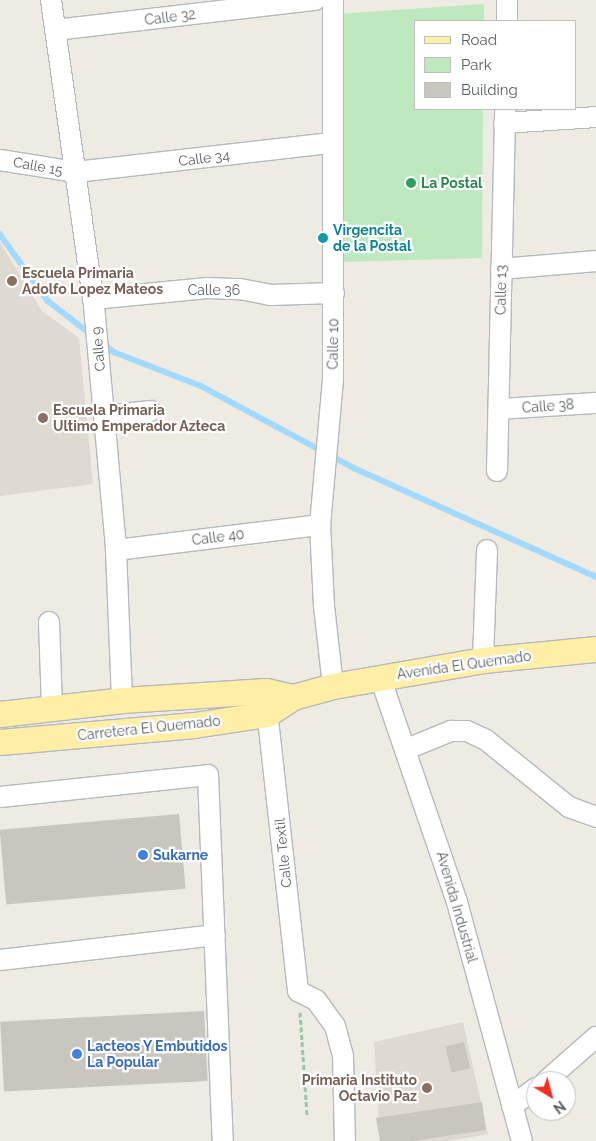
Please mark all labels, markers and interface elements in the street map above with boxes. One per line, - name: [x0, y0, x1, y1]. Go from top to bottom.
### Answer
- street label: Calle 32: [143, 6, 197, 28]
- legend: [414, 20, 576, 110]
- text: Road: [461, 31, 497, 49]
- text: Park: [461, 56, 492, 74]
- text: Building: [461, 81, 518, 99]
- street label: Calle 34: [177, 147, 231, 169]
- street label: Calle 15: [12, 153, 64, 179]
- place label: La Postal: [421, 175, 482, 191]
- marker: La Postal: [405, 177, 417, 189]
- place label: Virgencita de la Postal: [333, 222, 411, 254]
- marker: Virgencita de la Postal: [317, 232, 329, 244]
- place label: Escuela Primaria Adolfo Lopez Mateos: [22, 265, 163, 298]
- street label: Calle 13: [492, 265, 510, 315]
- marker: Escuela Primaria Adolfo Lopez Mateos: [6, 275, 18, 287]
- street label: Calle 36: [188, 282, 240, 298]
- street label: Calle 10: [324, 318, 342, 370]
- street label: Calle 9: [88, 326, 108, 372]
- street label: Calle 38: [521, 396, 575, 416]
- place label: Escuela Primaria Ultimo Emperador Azteca: [53, 402, 226, 434]
- marker: Escuela Primaria Ultimo Emperador Azteca: [37, 412, 49, 424]
- street label: Calle 40: [191, 525, 245, 549]
- street label: Avenida El Quemado: [395, 647, 533, 683]
- street label: Carretera El Quemado: [76, 712, 222, 744]
- street label: Calle Textil: [271, 817, 295, 889]
- place label: Sukarne: [153, 847, 208, 863]
- marker: Sukarne: [137, 849, 149, 861]
- street label: Avenida Industrial: [433, 849, 481, 965]
- place label: Lacteos Y Embutidos La Popular: [87, 1038, 228, 1070]
- marker: Lacteos Y Embutidos La Popular: [71, 1048, 83, 1060]
- north arrow: [526, 1071, 576, 1121]
- place label: Primaria Instituto Octavio Paz: [302, 1072, 417, 1104]
- marker: Primaria Instituto Octavio Paz: [421, 1082, 433, 1094]
- text: N: [550, 1098, 569, 1117]

